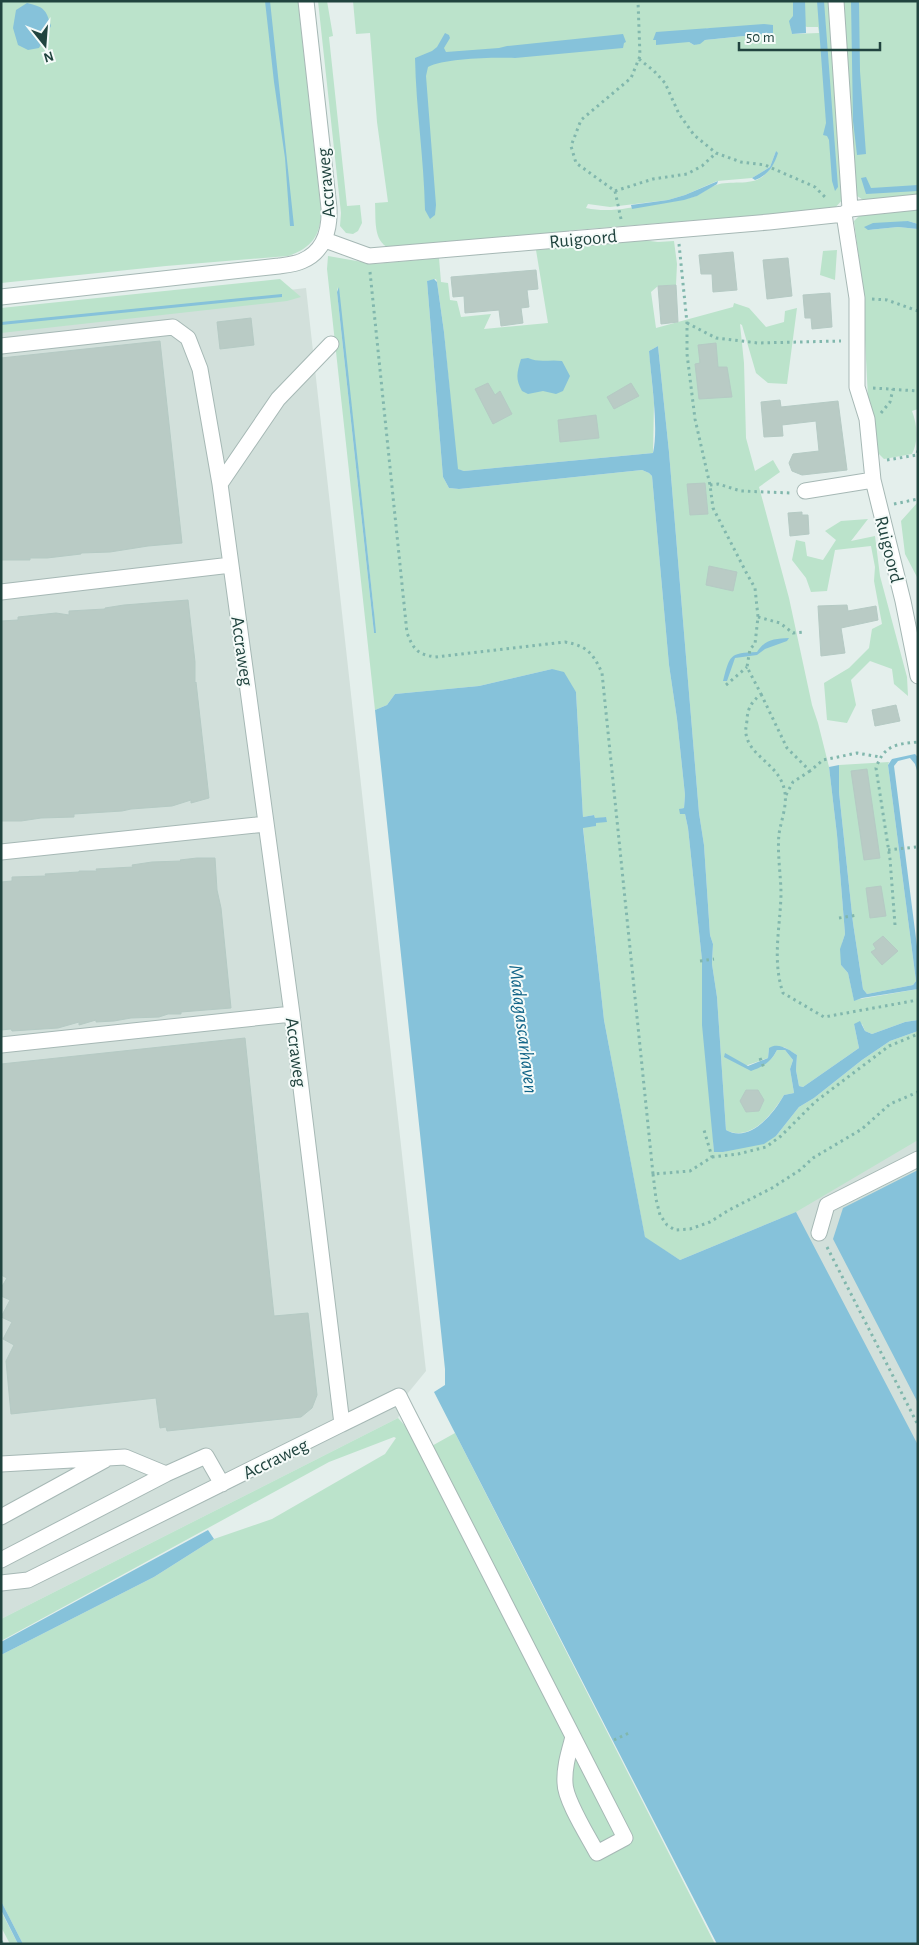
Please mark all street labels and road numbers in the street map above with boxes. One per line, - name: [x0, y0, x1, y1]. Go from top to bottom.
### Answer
- street label: Accraweg: [314, 146, 339, 219]
- street label: Ruigoord: [548, 227, 618, 252]
- street label: Ruigoord: [871, 514, 906, 585]
- street label: Accraweg: [227, 615, 256, 688]
- street label: Accraweg: [282, 1016, 309, 1089]
- street label: Accraweg: [240, 1435, 312, 1483]

